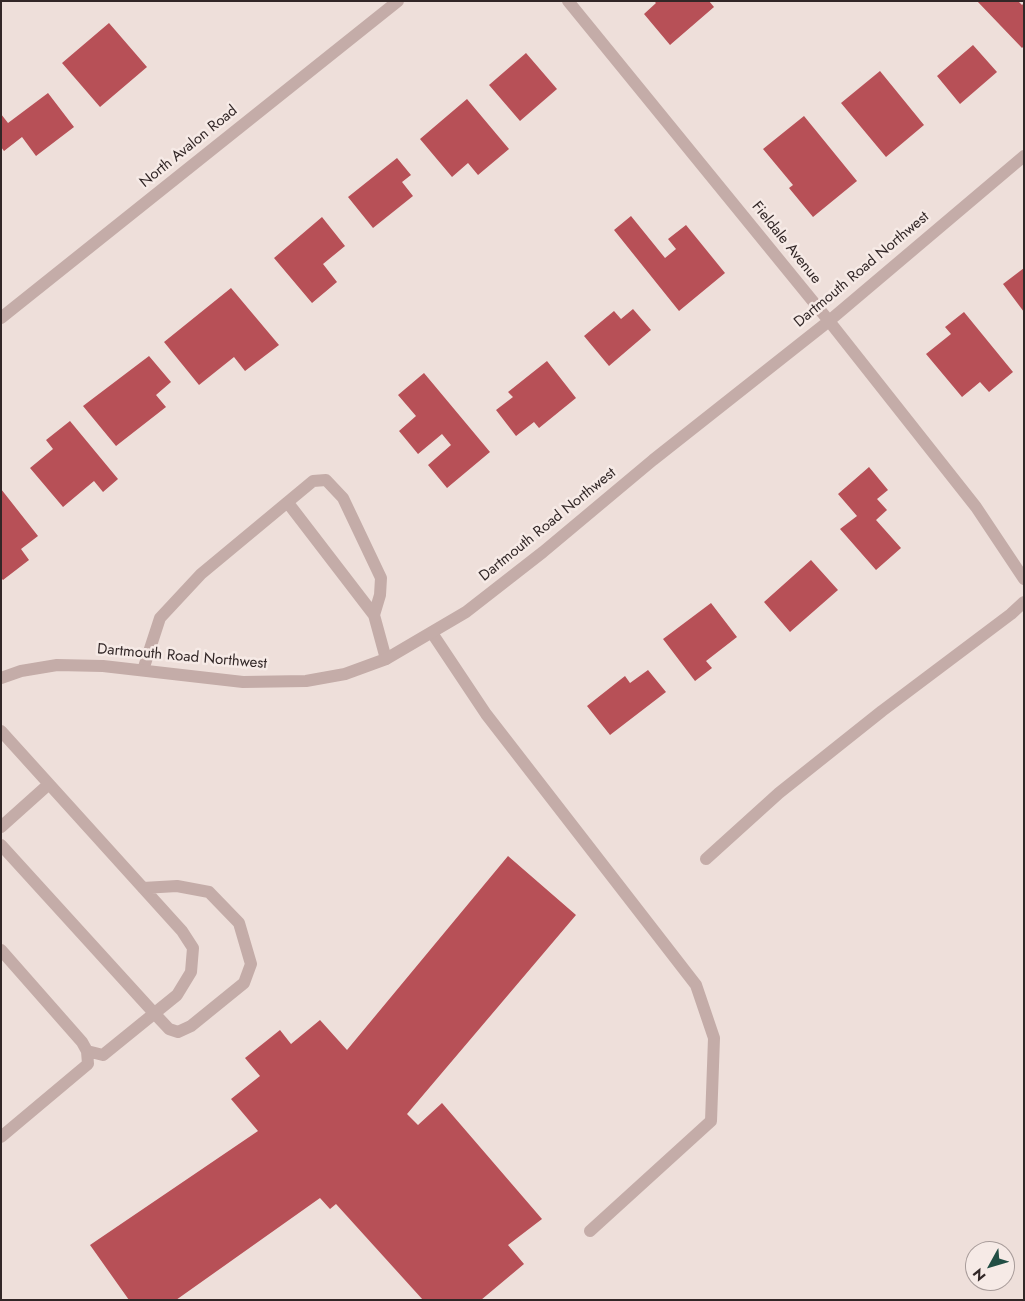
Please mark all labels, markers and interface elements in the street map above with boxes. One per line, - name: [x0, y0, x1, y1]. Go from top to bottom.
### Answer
- street label: North Avalon Road: [137, 102, 241, 192]
- street label: Fieldale Avenue: [747, 198, 825, 288]
- street label: Dartmouth Road Northwest: [791, 208, 933, 332]
- street label: Dartmouth Road Northwest: [476, 464, 620, 586]
- street label: Dartmouth Road Northwest: [96, 641, 268, 673]
- north arrow: [965, 1241, 1015, 1291]
- text: N: [968, 1264, 990, 1285]

